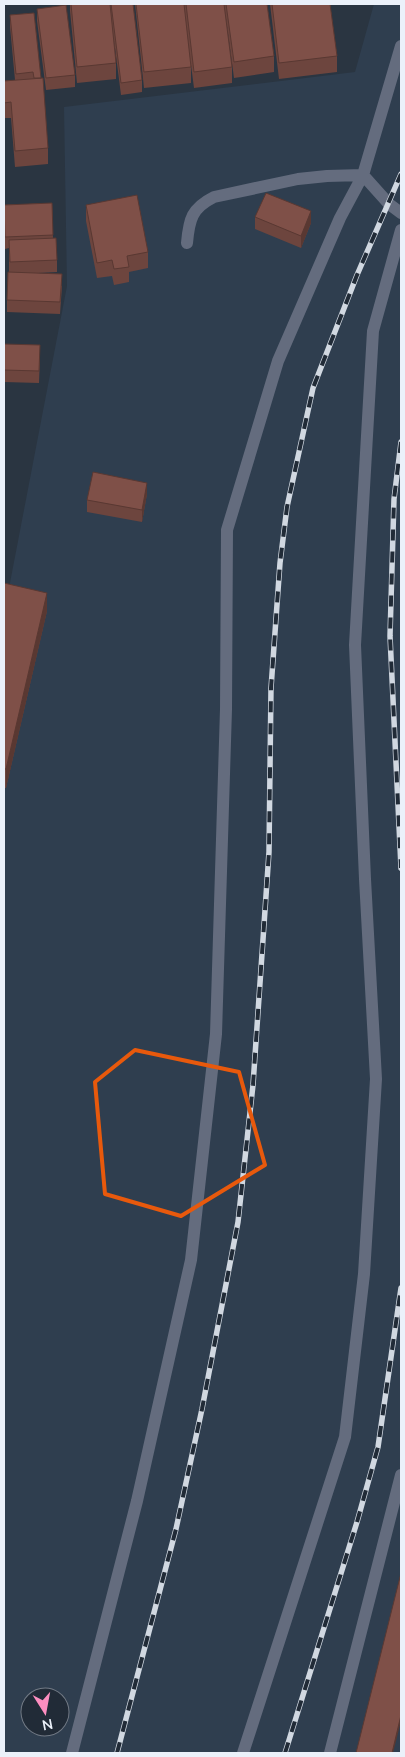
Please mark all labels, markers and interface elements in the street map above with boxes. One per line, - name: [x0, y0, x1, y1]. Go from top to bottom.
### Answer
- north arrow: [20, 1687, 70, 1737]
- text: N: [41, 1715, 54, 1735]

